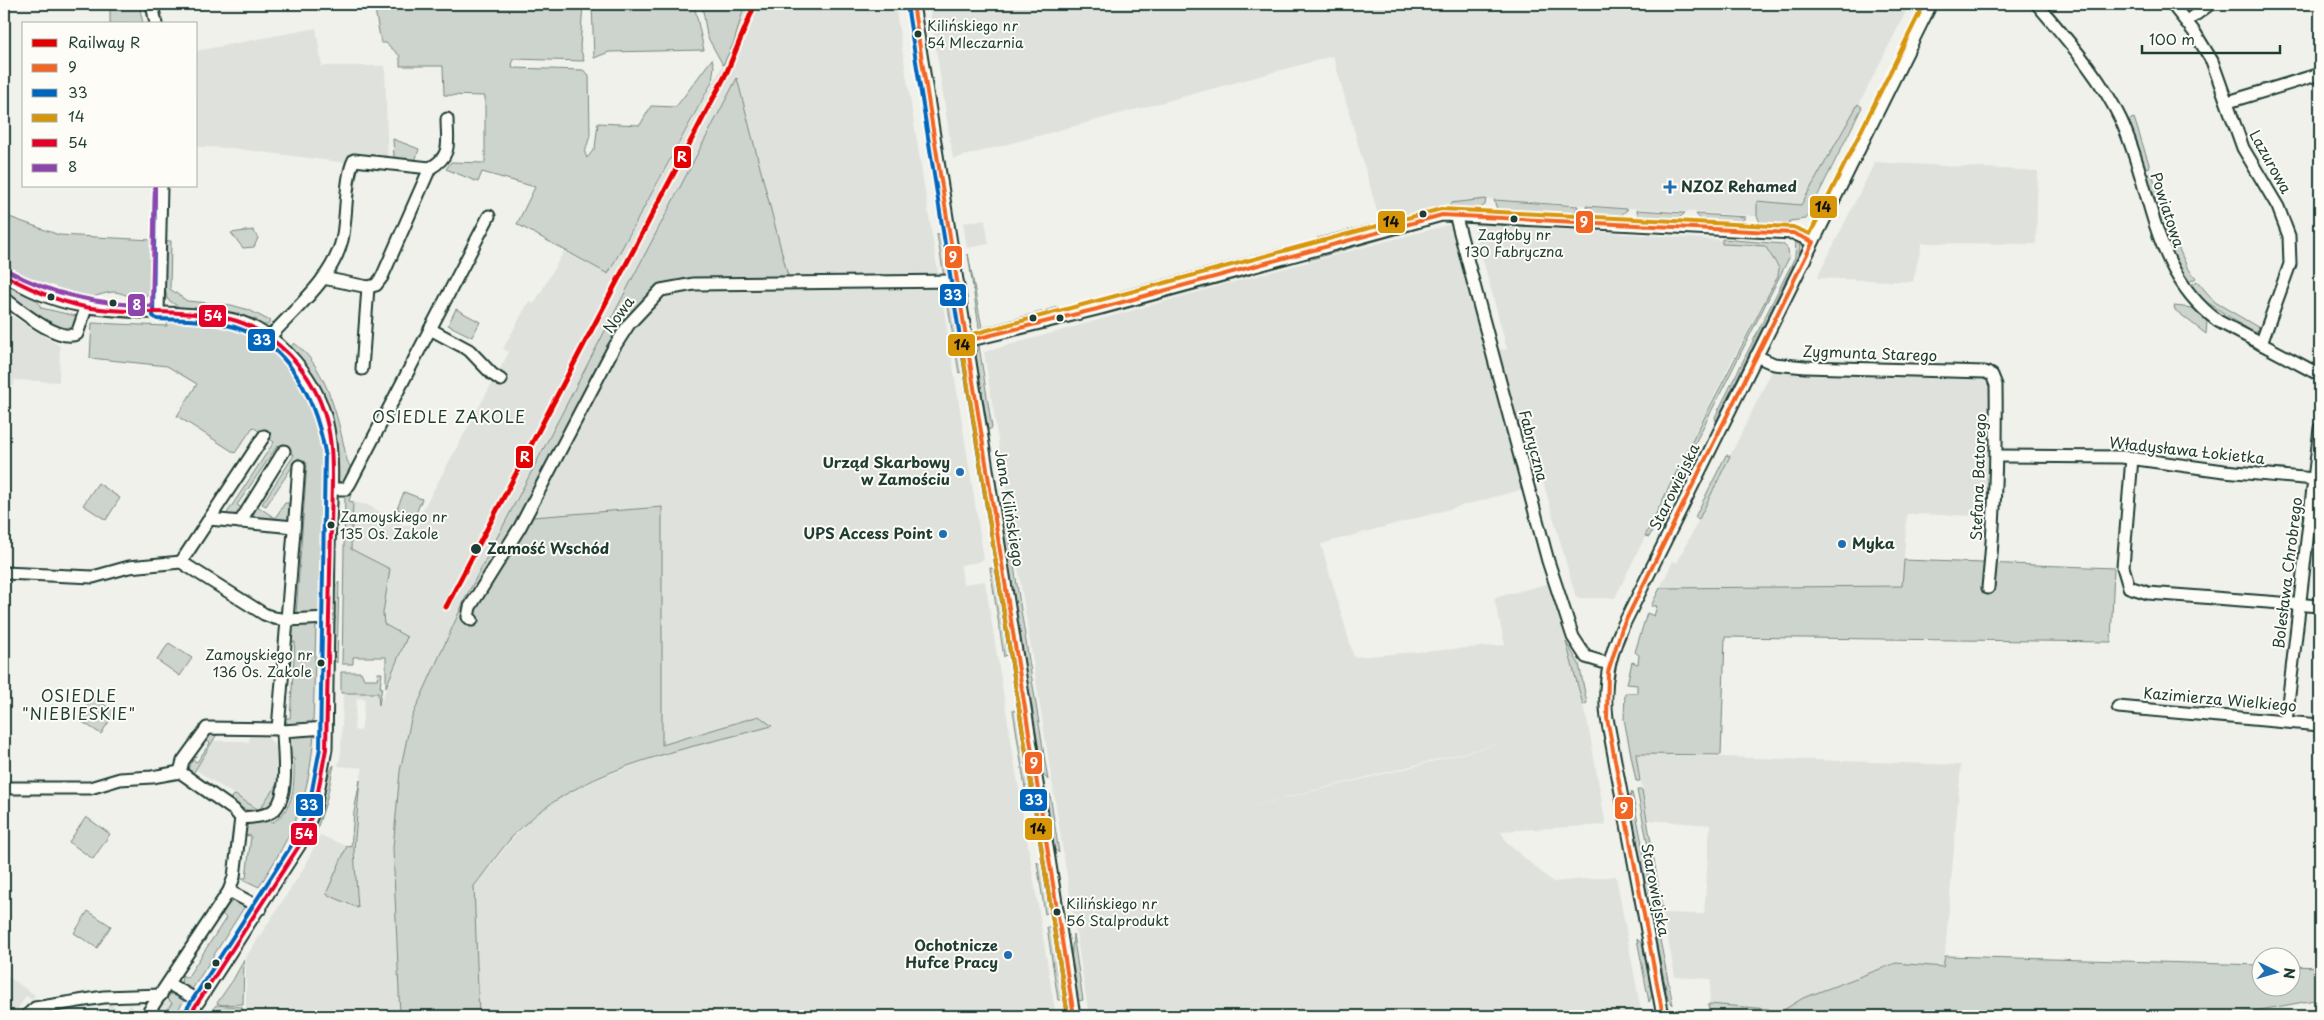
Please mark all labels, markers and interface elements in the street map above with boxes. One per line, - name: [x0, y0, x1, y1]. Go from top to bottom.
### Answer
- place label: Kilińskiego nr 54 Mleczarnia: [927, 15, 1024, 53]
- legend: [22, 22, 198, 188]
- scale bar: [2142, 22, 2279, 54]
- text: 100 m: [2149, 27, 2195, 50]
- marker: Kilińskiego nr 54 Mleczarnia: [913, 29, 923, 39]
- text: Railway R: [68, 30, 140, 53]
- text: 9: [68, 54, 77, 77]
- text: 33: [68, 80, 88, 103]
- text: 14: [68, 104, 85, 127]
- street label: Lazurowa: [2244, 125, 2299, 198]
- text: 54: [68, 130, 88, 153]
- line badge: R: [673, 145, 692, 169]
- text: R: [677, 146, 687, 167]
- text: 8: [68, 154, 77, 177]
- street label: Powiatowa: [2145, 169, 2192, 251]
- place label: NZOZ Rehamed: [1681, 174, 1797, 197]
- marker: NZOZ Rehamed: [1663, 180, 1677, 194]
- line badge: 14: [1809, 195, 1838, 219]
- text: 14: [1815, 196, 1832, 217]
- unlabelled marker: [1418, 209, 1428, 219]
- line badge: 14: [1377, 210, 1406, 234]
- line badge: 9: [1575, 210, 1594, 234]
- text: 14: [1383, 211, 1400, 232]
- text: 9: [1580, 211, 1588, 232]
- marker: Zagłoby nr 130 Fabryczna: [1509, 214, 1519, 224]
- place label: Zagłoby nr 130 Fabryczna: [1465, 224, 1563, 262]
- line badge: 9: [944, 245, 963, 269]
- text: 9: [949, 246, 957, 267]
- line badge: 33: [939, 283, 967, 307]
- text: 33: [944, 284, 962, 305]
- street label: Nowa: [597, 290, 639, 337]
- unlabelled marker: [46, 292, 56, 302]
- line badge: 8: [127, 293, 146, 317]
- text: 8: [133, 294, 142, 315]
- unlabelled marker: [108, 298, 118, 308]
- line badge: 54: [198, 304, 227, 328]
- text: 54: [204, 305, 223, 326]
- unlabelled marker: [1028, 313, 1038, 323]
- unlabelled marker: [1055, 313, 1065, 323]
- line badge: 33: [247, 328, 276, 352]
- text: 33: [253, 329, 271, 350]
- line badge: 14: [947, 333, 976, 357]
- text: 14: [954, 334, 971, 355]
- street label: Zygmunta Starego: [1802, 339, 1938, 366]
- district label: OSIEDLE ZAKOLE: [372, 404, 526, 428]
- street label: Fabryczna: [1514, 407, 1555, 485]
- street label: Stefana Batorego: [1964, 413, 1991, 541]
- street label: Władysława Łokietka: [2108, 430, 2267, 469]
- street label: Starowiejska: [1643, 438, 1705, 534]
- line badge: R: [515, 445, 534, 469]
- text: R: [520, 446, 530, 467]
- street label: Jana Kilińskiego: [990, 447, 1031, 568]
- place label: Urząd Skarbowy w Zamościu: [822, 450, 950, 490]
- marker: Urząd Skarbowy w Zamościu: [954, 466, 966, 478]
- street label: Bolesława Chrobrego: [2266, 496, 2307, 650]
- place label: Zamoyskiego nr 135 Os. Zakole: [340, 506, 447, 544]
- marker: Zamoyskiego nr 135 Os. Zakole: [326, 520, 336, 530]
- place label: UPS Access Point: [803, 521, 933, 544]
- marker: UPS Access Point: [937, 528, 949, 540]
- place label: Myka: [1852, 531, 1895, 554]
- place label: Zamość Wschód: [487, 536, 609, 559]
- marker: Myka: [1836, 538, 1848, 550]
- marker: Zamość Wschód: [469, 542, 483, 556]
- place label: Zamoyskiego nr 136 Os. Zakole: [205, 644, 313, 682]
- marker: Zamoyskiego nr 136 Os. Zakole: [316, 658, 326, 668]
- street label: Kazimierza Wielkiego: [2143, 680, 2298, 717]
- district label: OSIEDLE "NIEBIESKIE": [22, 683, 136, 725]
- line badge: 9: [1024, 751, 1043, 775]
- text: 9: [1030, 752, 1038, 773]
- line badge: 33: [1019, 788, 1048, 812]
- text: 33: [1025, 789, 1043, 810]
- line badge: 33: [295, 793, 324, 817]
- text: 33: [300, 794, 318, 815]
- line badge: 9: [1614, 796, 1634, 820]
- text: 9: [1620, 797, 1628, 818]
- line badge: 14: [1024, 817, 1053, 841]
- text: 14: [1030, 818, 1047, 839]
- line badge: 54: [290, 822, 318, 846]
- text: 54: [295, 823, 314, 844]
- street label: Starowiejska: [1636, 841, 1677, 939]
- place label: Kilińskiego nr 56 Stalprodukt: [1066, 893, 1169, 931]
- marker: Kilińskiego nr 56 Stalprodukt: [1052, 907, 1062, 917]
- place label: Ochotnicze Hufce Pracy: [905, 933, 998, 973]
- north arrow: [2252, 948, 2302, 998]
- marker: Ochotnicze Hufce Pracy: [1002, 949, 1014, 961]
- unlabelled marker: [211, 958, 221, 968]
- text: N: [2279, 967, 2300, 980]
- unlabelled marker: [203, 981, 213, 991]

